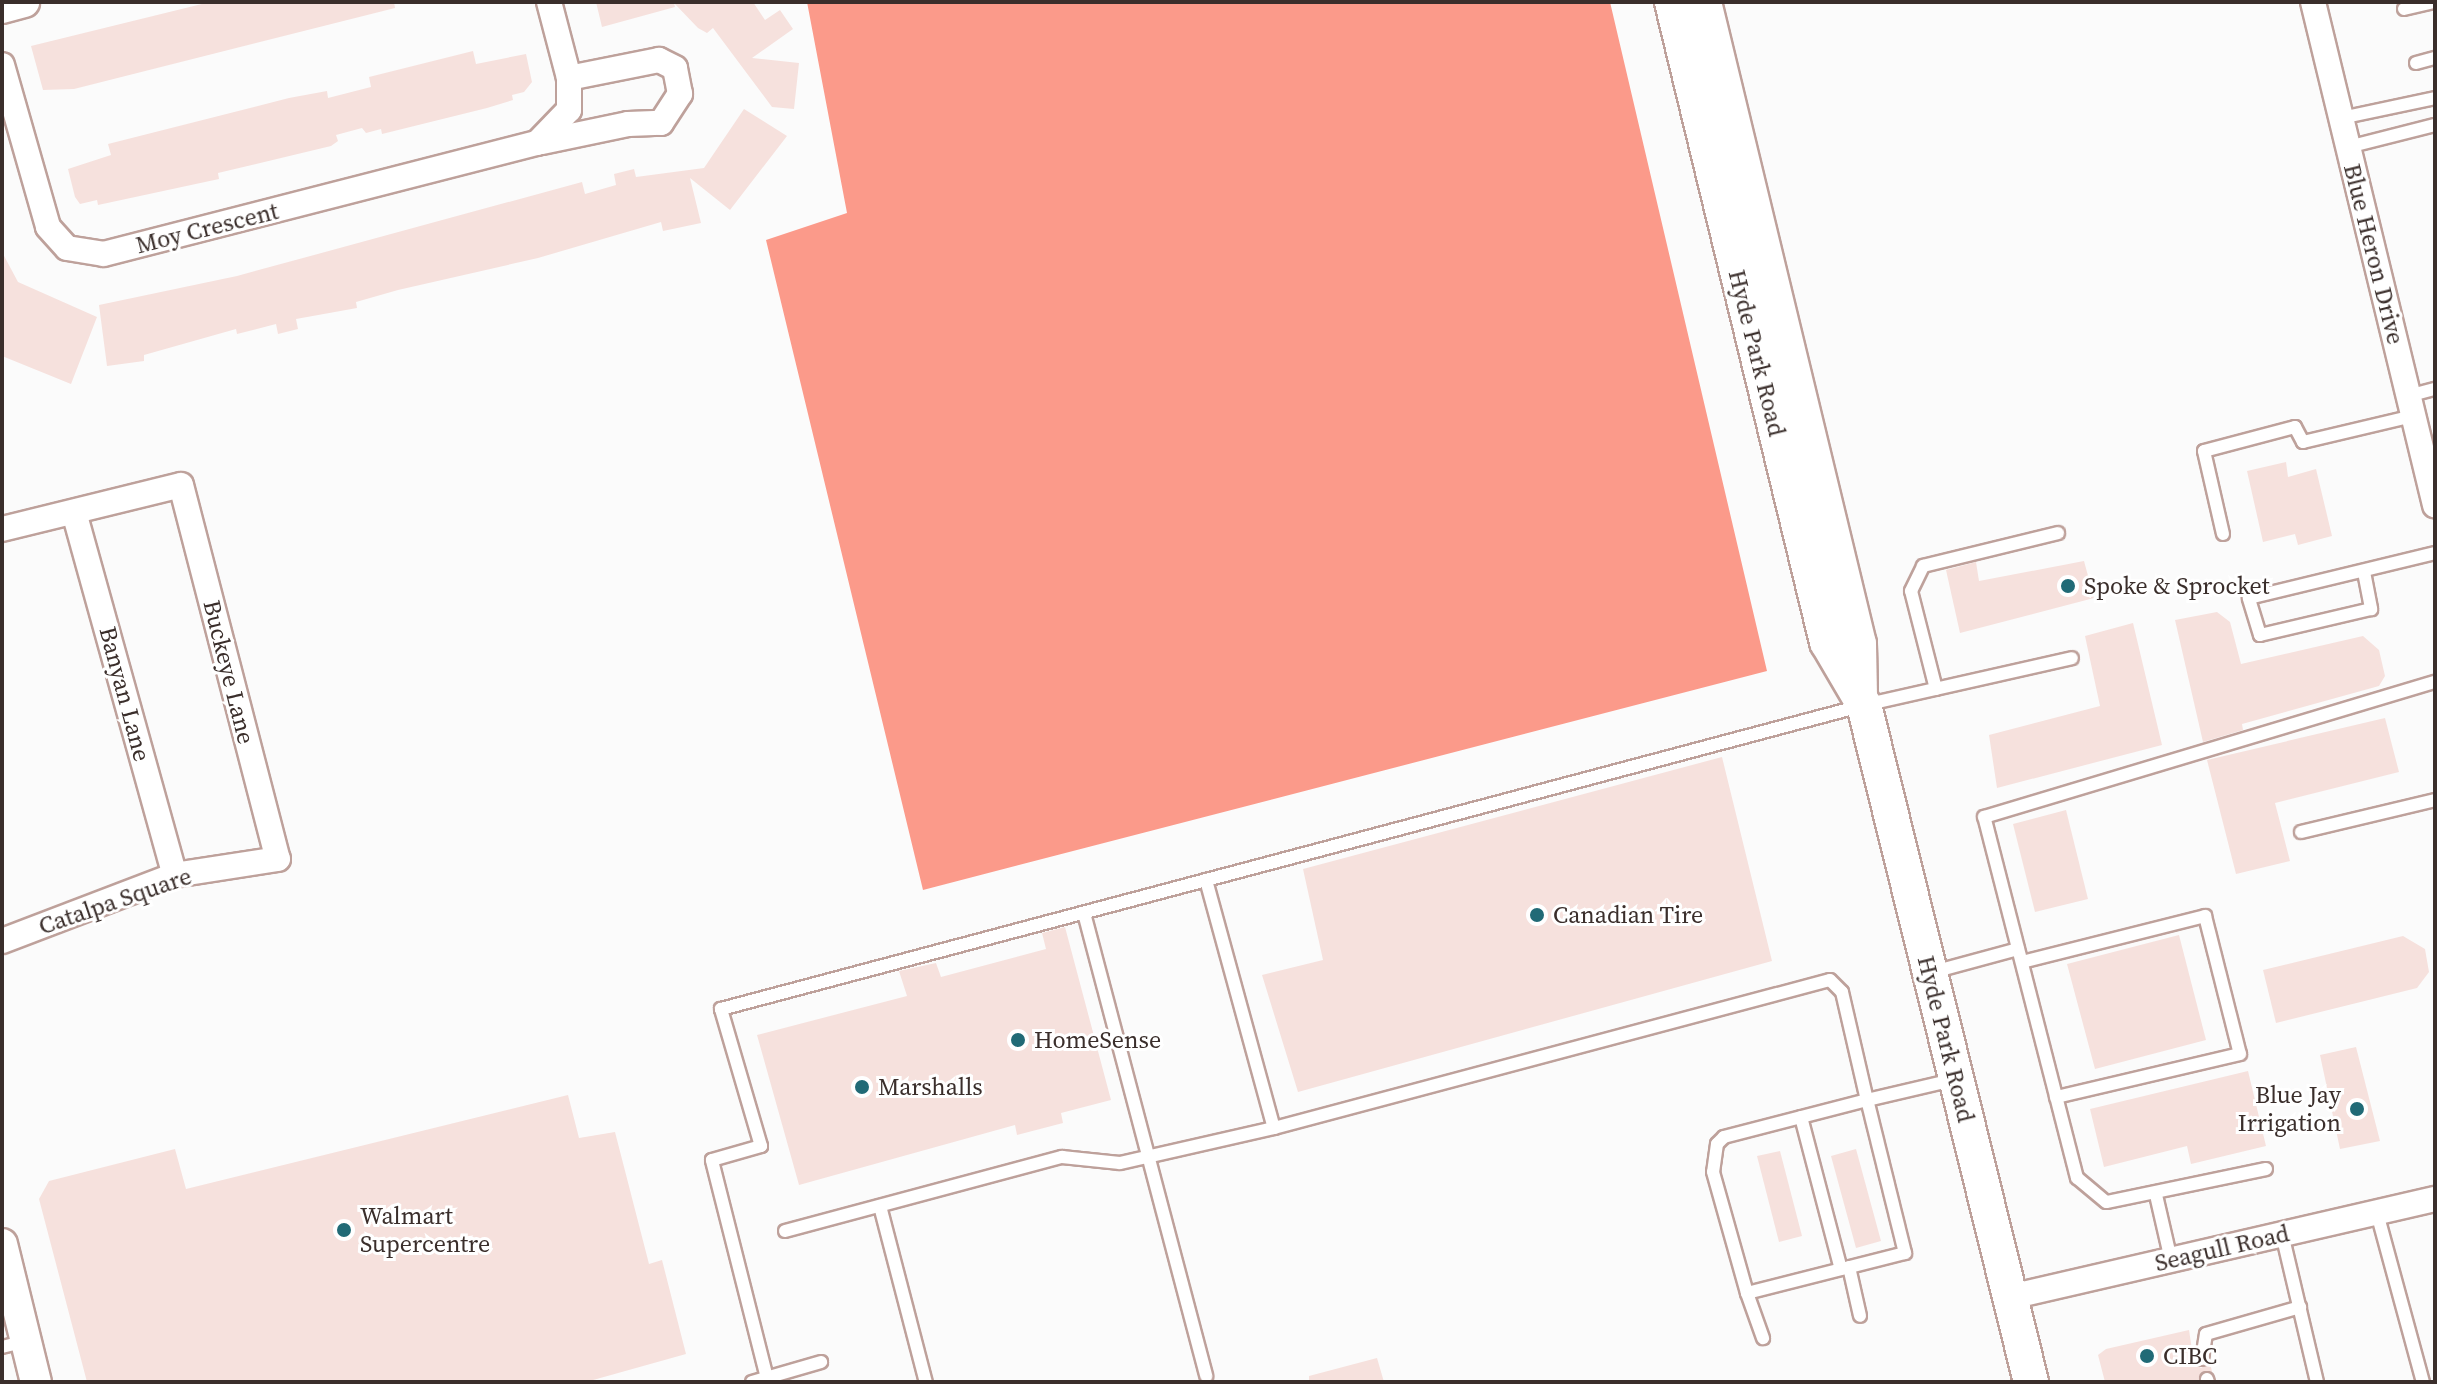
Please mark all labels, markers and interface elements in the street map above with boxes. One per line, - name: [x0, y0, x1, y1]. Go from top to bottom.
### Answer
- street label: Blue Heron Drive: [2338, 161, 2410, 347]
- street label: Moy Crescent: [133, 196, 281, 260]
- street label: Hyde Park Road: [1722, 267, 1792, 439]
- place label: Spoke & Sprocket: [2084, 572, 2270, 600]
- marker: Spoke & Sprocket: [2059, 577, 2077, 595]
- street label: Buckeye Lane: [197, 597, 261, 747]
- street label: Banyan Lane: [93, 623, 157, 765]
- street label: Catalpa Square: [35, 861, 195, 941]
- place label: Canadian Tire: [1553, 901, 1704, 929]
- marker: Canadian Tire: [1528, 906, 1546, 924]
- street label: Hyde Park Road: [1911, 953, 1981, 1125]
- place label: HomeSense: [1034, 1026, 1161, 1054]
- marker: HomeSense: [1009, 1031, 1027, 1049]
- place label: Marshalls: [878, 1073, 983, 1101]
- marker: Marshalls: [853, 1078, 871, 1096]
- place label: Blue Jay Irrigation: [2238, 1081, 2341, 1137]
- marker: Blue Jay Irrigation: [2348, 1100, 2366, 1118]
- place label: Walmart Supercentre: [360, 1202, 490, 1258]
- street label: Seagull Road: [2152, 1219, 2292, 1277]
- marker: Walmart Supercentre: [335, 1221, 353, 1239]
- place label: CIBC: [2163, 1342, 2217, 1370]
- marker: CIBC: [2138, 1347, 2156, 1365]

